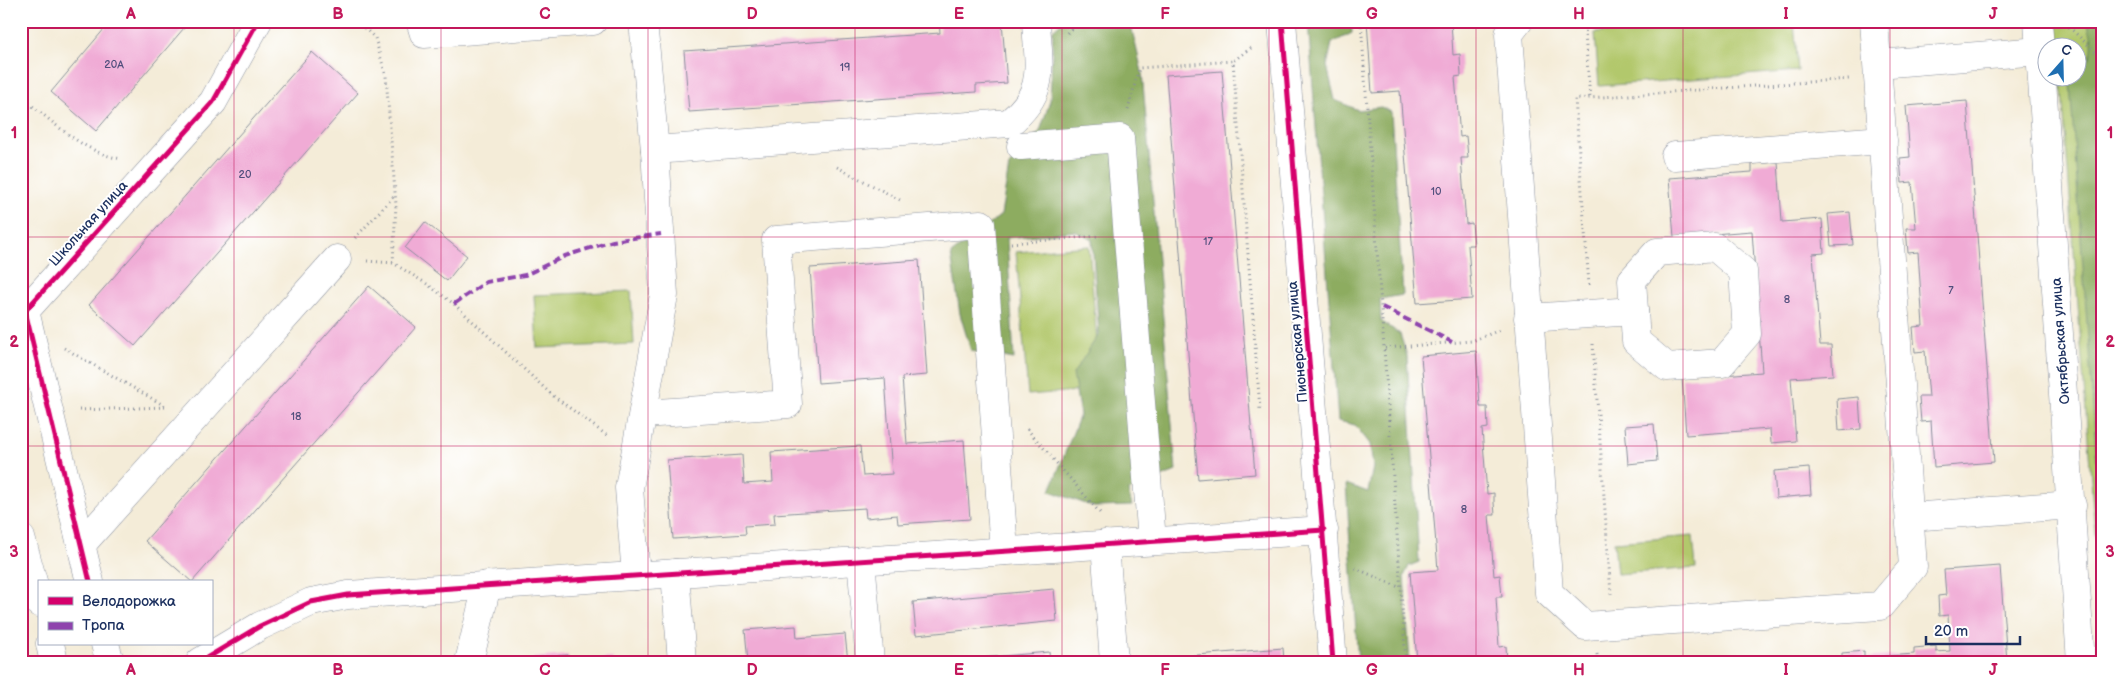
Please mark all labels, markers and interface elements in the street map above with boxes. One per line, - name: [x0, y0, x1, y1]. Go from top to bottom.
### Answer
- text: A: [125, 5, 136, 24]
- text: B: [332, 5, 344, 24]
- text: C: [539, 5, 551, 24]
- text: D: [746, 5, 758, 24]
- text: E: [954, 5, 964, 24]
- text: F: [1160, 5, 1170, 24]
- text: G: [1366, 5, 1378, 24]
- text: H: [1573, 5, 1585, 24]
- text: I: [1783, 5, 1789, 24]
- text: J: [1989, 5, 1998, 24]
- north arrow: [2036, 38, 2086, 88]
- text: С: [2059, 41, 2074, 60]
- house number: 20А: [104, 58, 124, 71]
- house number: 19: [840, 61, 850, 74]
- text: 1: [11, 124, 17, 143]
- text: 1: [2107, 124, 2113, 143]
- house number: 20: [239, 168, 252, 181]
- street label: Школьная улица: [45, 177, 132, 270]
- house number: 10: [1431, 185, 1442, 198]
- house number: 17: [1203, 235, 1213, 248]
- street label: Октябрьская улица: [2048, 276, 2073, 405]
- street label: Пионерская улица: [1284, 280, 1311, 403]
- house number: 7: [1948, 284, 1954, 297]
- house number: 8: [1784, 293, 1790, 306]
- text: 2: [9, 333, 19, 352]
- text: 2: [2105, 333, 2115, 352]
- house number: 18: [291, 410, 301, 423]
- house number: 8: [1461, 503, 1467, 516]
- text: 3: [9, 543, 19, 562]
- text: 3: [2105, 543, 2115, 562]
- legend: [38, 580, 212, 646]
- text: Велодорожка: [82, 592, 176, 611]
- scale bar: [1926, 613, 2020, 645]
- text: Тропа: [82, 616, 125, 635]
- text: 20 m: [1934, 622, 1968, 641]
- text: A: [125, 661, 136, 680]
- text: B: [332, 661, 344, 680]
- text: C: [539, 661, 551, 680]
- text: D: [746, 661, 758, 680]
- text: E: [954, 661, 964, 680]
- text: F: [1160, 661, 1170, 680]
- text: G: [1366, 661, 1378, 680]
- text: H: [1573, 661, 1585, 680]
- text: I: [1783, 661, 1789, 680]
- text: J: [1989, 661, 1998, 680]

